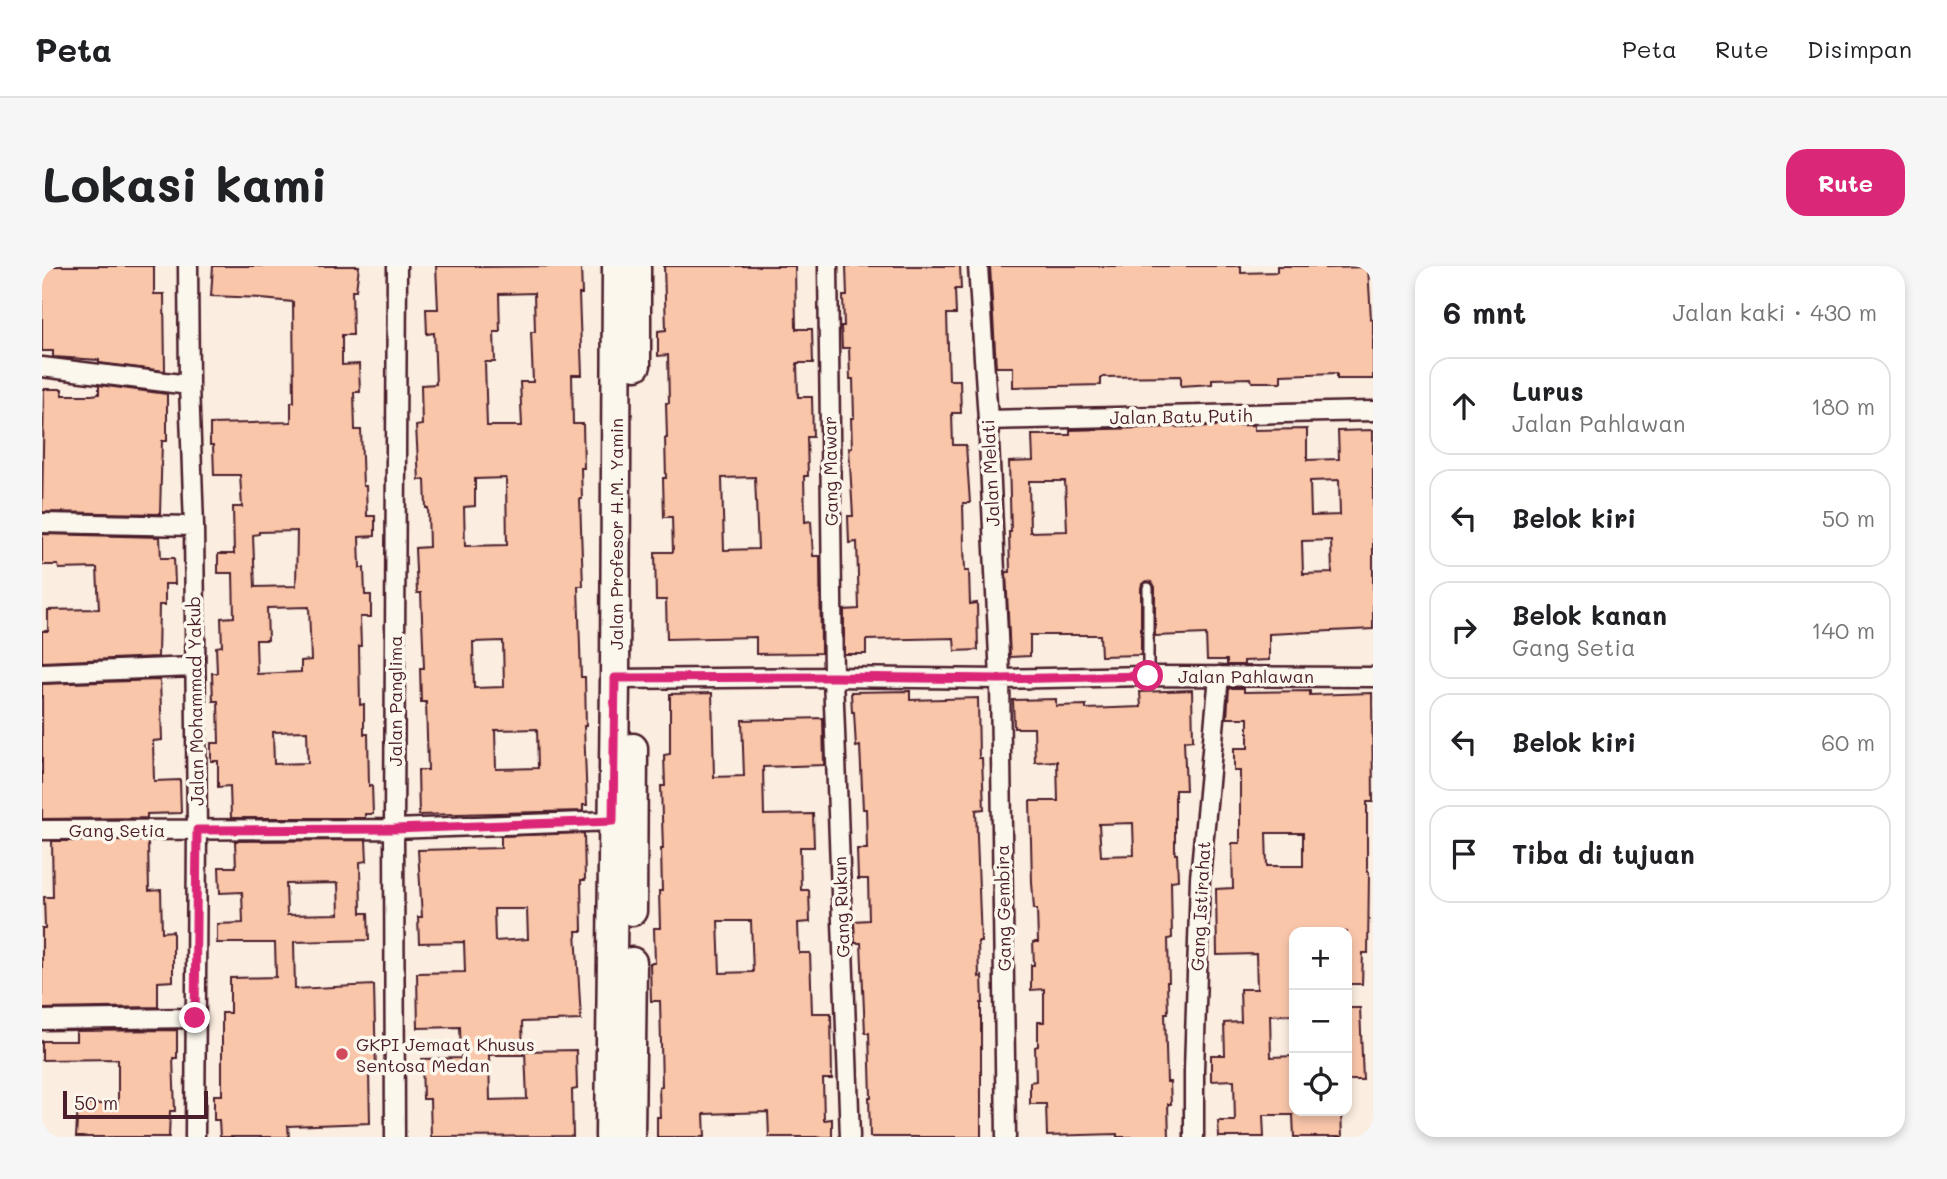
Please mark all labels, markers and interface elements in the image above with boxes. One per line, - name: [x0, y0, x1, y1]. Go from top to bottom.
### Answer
- text: Peta: [35, 27, 112, 70]
- text: Peta: [1622, 33, 1677, 64]
- text: Rute: [1715, 33, 1769, 64]
- text: Disimpan: [1807, 33, 1912, 64]
- button: Rute: [1786, 149, 1905, 216]
- text: Lokasi kami: [42, 151, 328, 214]
- text: 6 mnt: [1443, 292, 1526, 332]
- text: Jalan kaki · 430 m: [1672, 297, 1877, 327]
- text: Lurus: [1512, 374, 1584, 408]
- icon: ahead: [1445, 387, 1483, 425]
- text: 180 m: [1811, 391, 1875, 421]
- street label: Jalan Batu Putih: [1109, 403, 1253, 429]
- text: Jalan Pahlawan: [1512, 408, 1686, 438]
- street label: Gang Mawar: [817, 416, 843, 526]
- street label: Jalan Profesor H.M. Yamin: [604, 418, 628, 650]
- street label: Jalan Melati: [975, 419, 1005, 527]
- icon: left: [1445, 499, 1483, 537]
- text: Belok kiri: [1512, 501, 1636, 535]
- text: 50 m: [1822, 503, 1875, 533]
- street label: Jalan Mohammad Yakub: [181, 596, 209, 806]
- text: Belok kanan: [1512, 598, 1667, 632]
- icon: right: [1445, 611, 1483, 649]
- text: 140 m: [1811, 615, 1875, 645]
- text: Gang Setia: [1512, 632, 1636, 662]
- street label: Jalan Panglima: [383, 636, 407, 766]
- route start: [1132, 660, 1163, 691]
- street label: Jalan Pahlawan: [1178, 664, 1314, 688]
- icon: left: [1445, 723, 1483, 761]
- text: Belok kiri: [1512, 725, 1636, 759]
- text: 60 m: [1821, 727, 1875, 757]
- street label: Gang Setia: [69, 818, 165, 842]
- icon: arrive: [1445, 835, 1483, 873]
- text: Tiba di tujuan: [1512, 837, 1695, 871]
- street label: Gang Istirahat: [1185, 840, 1215, 972]
- street label: Gang Gembira: [990, 844, 1016, 972]
- street label: Gang Rukun: [827, 856, 855, 958]
- map controls: [1289, 927, 1352, 1116]
- button: +: [1289, 927, 1352, 990]
- button: −: [1289, 990, 1352, 1053]
- route end: [179, 1002, 210, 1033]
- place label: GKPI Jemaat Khusus Sentosa Medan: [356, 1032, 535, 1077]
- marker: GKPI Jemaat Khusus Sentosa Medan: [334, 1046, 350, 1062]
- button: locate: [1289, 1053, 1352, 1116]
- scale bar: [63, 1088, 208, 1120]
- text: 50 m: [74, 1090, 118, 1115]

